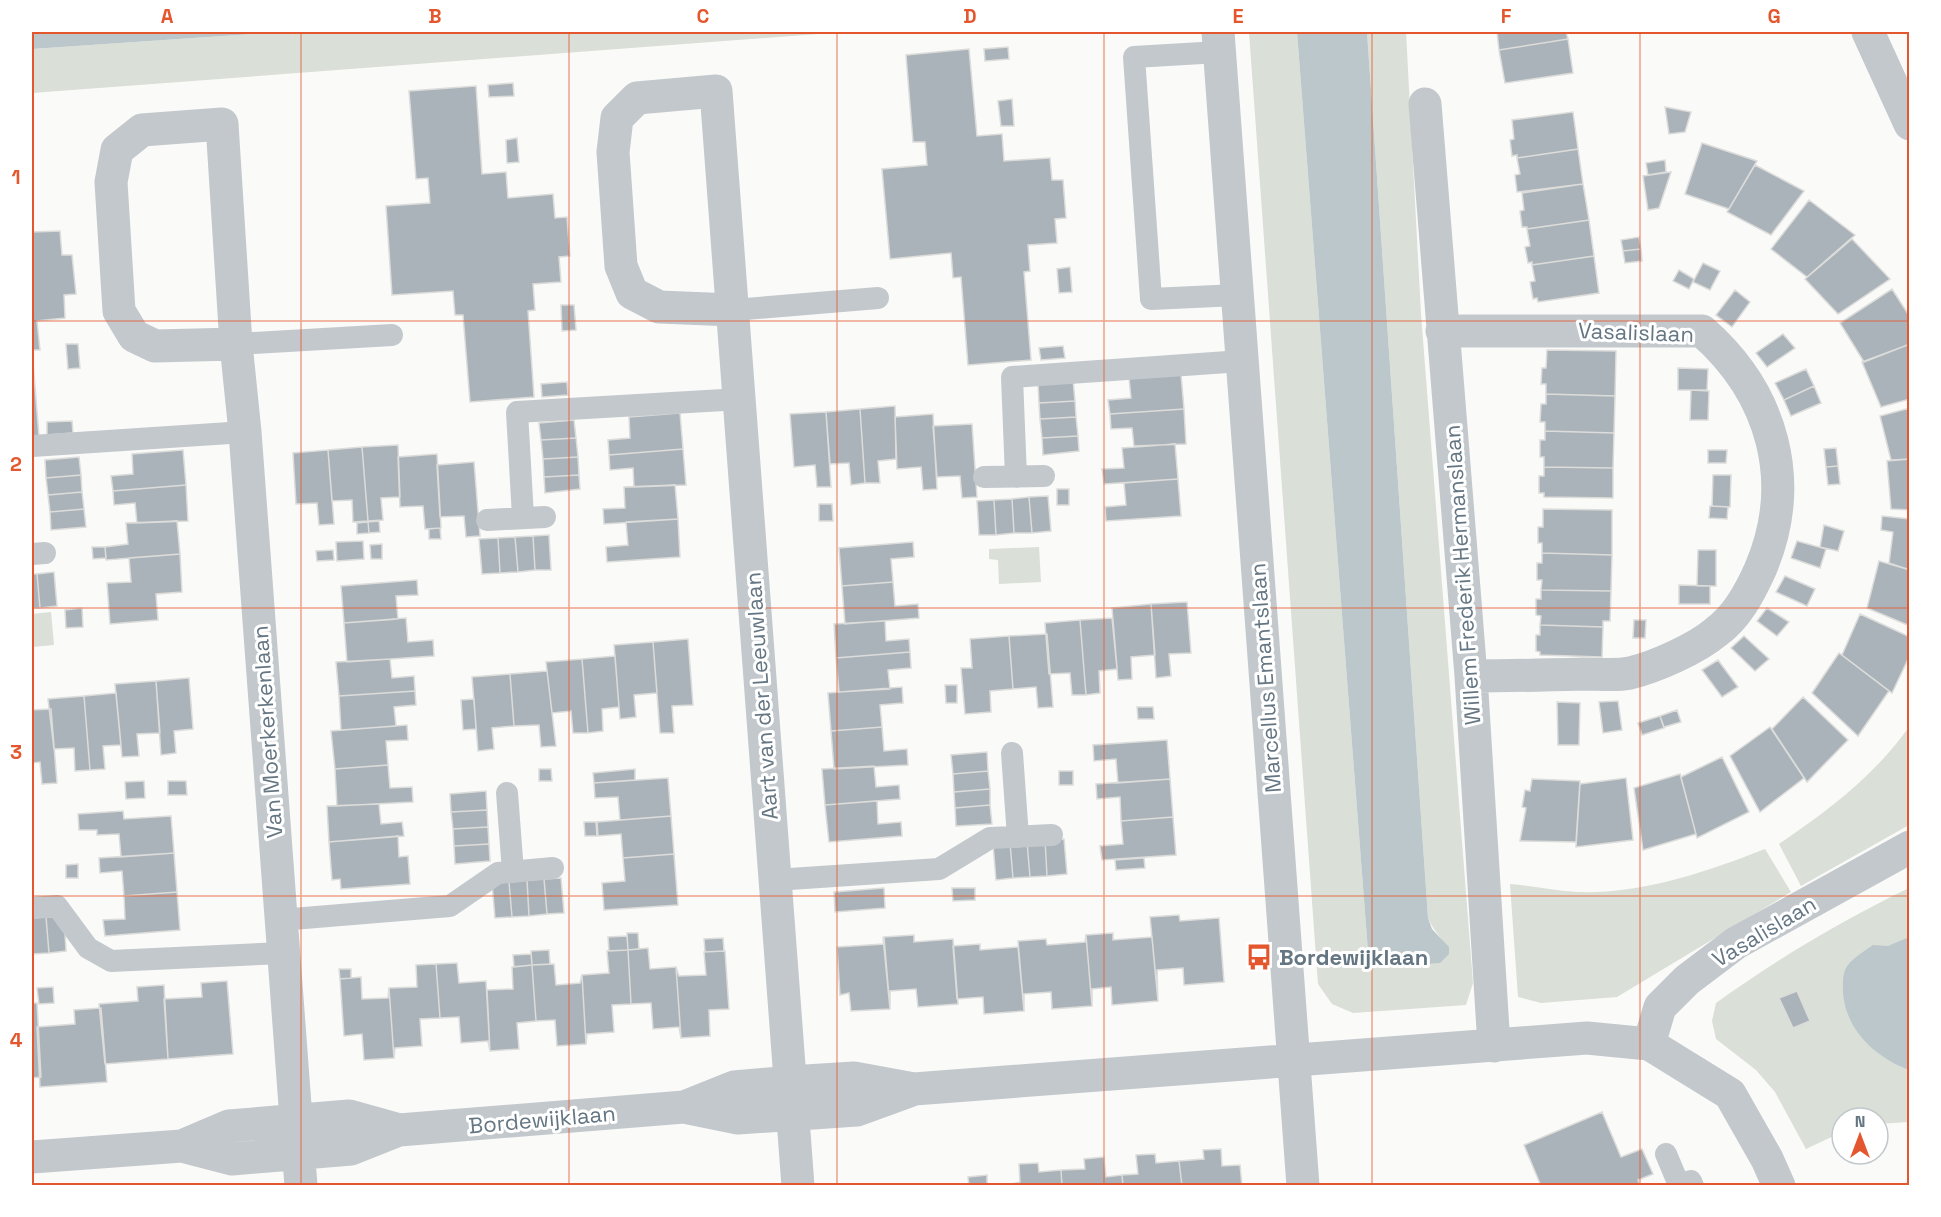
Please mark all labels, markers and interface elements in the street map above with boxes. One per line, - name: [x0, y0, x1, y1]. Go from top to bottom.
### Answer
- text: A: [161, 3, 174, 29]
- text: B: [428, 3, 442, 29]
- text: C: [697, 3, 710, 29]
- text: D: [963, 3, 977, 29]
- text: E: [1232, 3, 1244, 29]
- text: F: [1501, 3, 1512, 29]
- text: G: [1767, 3, 1781, 29]
- text: 1: [11, 164, 21, 190]
- street label: Vasalislaan: [1577, 316, 1695, 348]
- street label: Willem Frederik Hermanslaan: [1438, 424, 1486, 726]
- text: 2: [10, 451, 22, 477]
- street label: Marcellus Emantslaan: [1243, 562, 1287, 794]
- street label: Aart van der Leeuwlaan: [738, 571, 784, 821]
- street label: Van Moerkerkenlaan: [246, 625, 288, 839]
- text: 3: [10, 739, 22, 765]
- street label: Vasalislaan: [1707, 889, 1821, 973]
- bus stop icon: Bordewijklaan: [1244, 942, 1274, 972]
- place label: Bordewijklaan: [1279, 943, 1428, 971]
- text: 4: [10, 1027, 23, 1053]
- street label: Bordewijklaan: [467, 1099, 617, 1139]
- north arrow: [1830, 1106, 1890, 1166]
- text: N: [1855, 1111, 1865, 1132]

